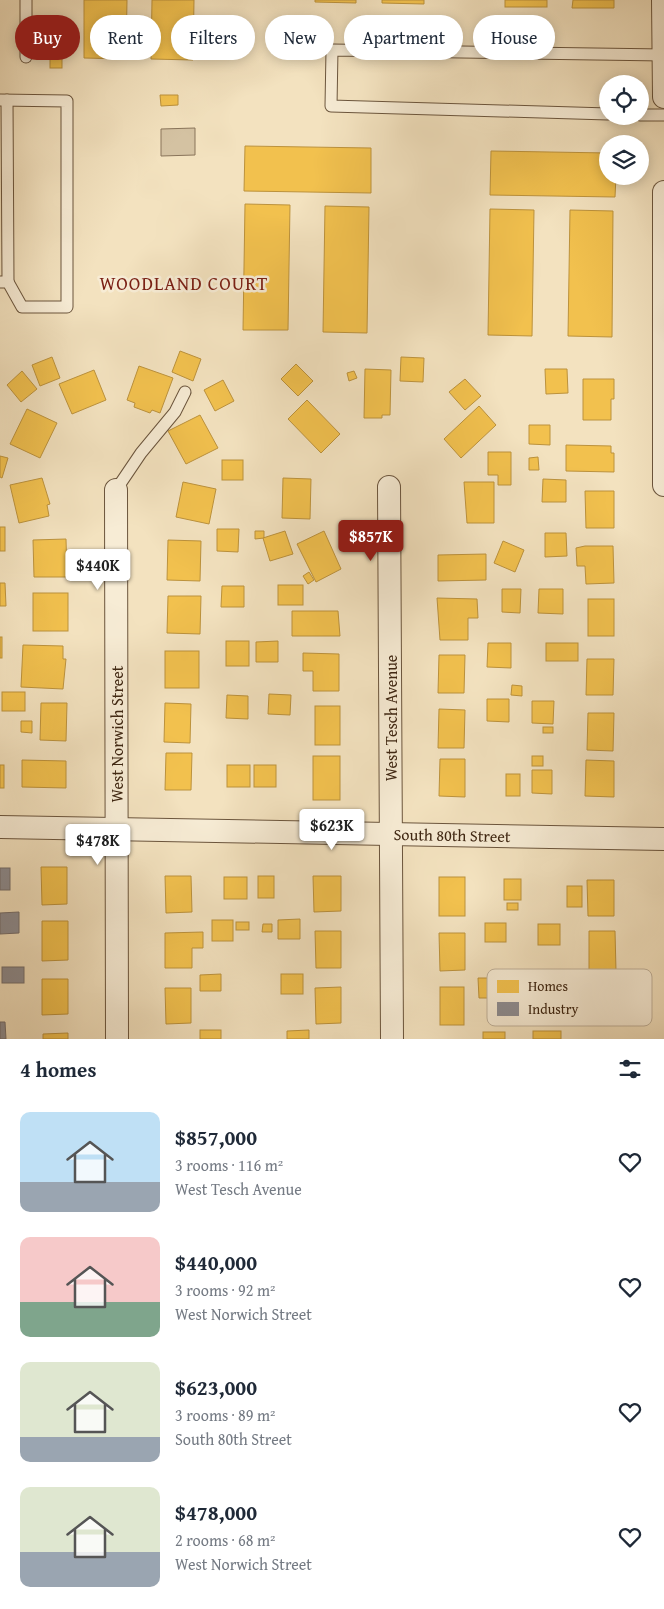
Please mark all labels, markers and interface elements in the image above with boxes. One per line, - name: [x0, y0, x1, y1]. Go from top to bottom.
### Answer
- chip: Buy: [15, 15, 80, 60]
- chip: Rent: [90, 15, 161, 60]
- chip: Filters: [171, 15, 255, 60]
- chip: New: [265, 15, 334, 60]
- chip: Apartment: [344, 15, 463, 60]
- chip: House: [473, 15, 555, 60]
- map controls: [599, 75, 649, 185]
- button: locate: [599, 75, 649, 125]
- button: layers: [599, 135, 649, 185]
- district label: WOODLAND COURT: [100, 269, 268, 297]
- pin: $857K: [336, 520, 406, 562]
- text: $857K: [349, 524, 393, 548]
- pin: $440K: [63, 548, 133, 591]
- text: $440K: [76, 553, 120, 577]
- street label: West Tesch Avenue: [379, 655, 403, 781]
- street label: West Norwich Street: [105, 665, 129, 802]
- pin: $623K: [297, 808, 367, 851]
- text: $623K: [310, 813, 354, 837]
- street label: South 80th Street: [393, 822, 511, 848]
- pin: $478K: [63, 824, 133, 866]
- text: $478K: [76, 828, 120, 852]
- legend: [487, 969, 652, 1026]
- text: Homes: [528, 976, 568, 996]
- text: Industry: [528, 999, 578, 1019]
- text: 4 homes: [20, 1054, 96, 1085]
- icon: filters: [616, 1055, 644, 1083]
- text: $857,000: [175, 1122, 257, 1153]
- icon: home: [60, 1132, 120, 1192]
- icon: heart: [616, 1148, 644, 1176]
- text: 3 rooms · 116 m²: [175, 1153, 283, 1177]
- text: West Tesch Avenue: [175, 1177, 302, 1201]
- text: $440,000: [175, 1247, 257, 1278]
- icon: home: [60, 1257, 120, 1317]
- icon: heart: [616, 1273, 644, 1301]
- text: 3 rooms · 92 m²: [175, 1278, 275, 1302]
- text: West Norwich Street: [175, 1302, 312, 1326]
- text: $623,000: [175, 1372, 257, 1403]
- icon: home: [60, 1382, 120, 1442]
- icon: heart: [616, 1398, 644, 1426]
- text: 3 rooms · 89 m²: [175, 1403, 275, 1427]
- text: South 80th Street: [175, 1427, 292, 1451]
- text: $478,000: [175, 1497, 257, 1528]
- icon: home: [60, 1507, 120, 1567]
- icon: heart: [616, 1523, 644, 1551]
- text: 2 rooms · 68 m²: [175, 1528, 275, 1552]
- text: West Norwich Street: [175, 1552, 312, 1576]

